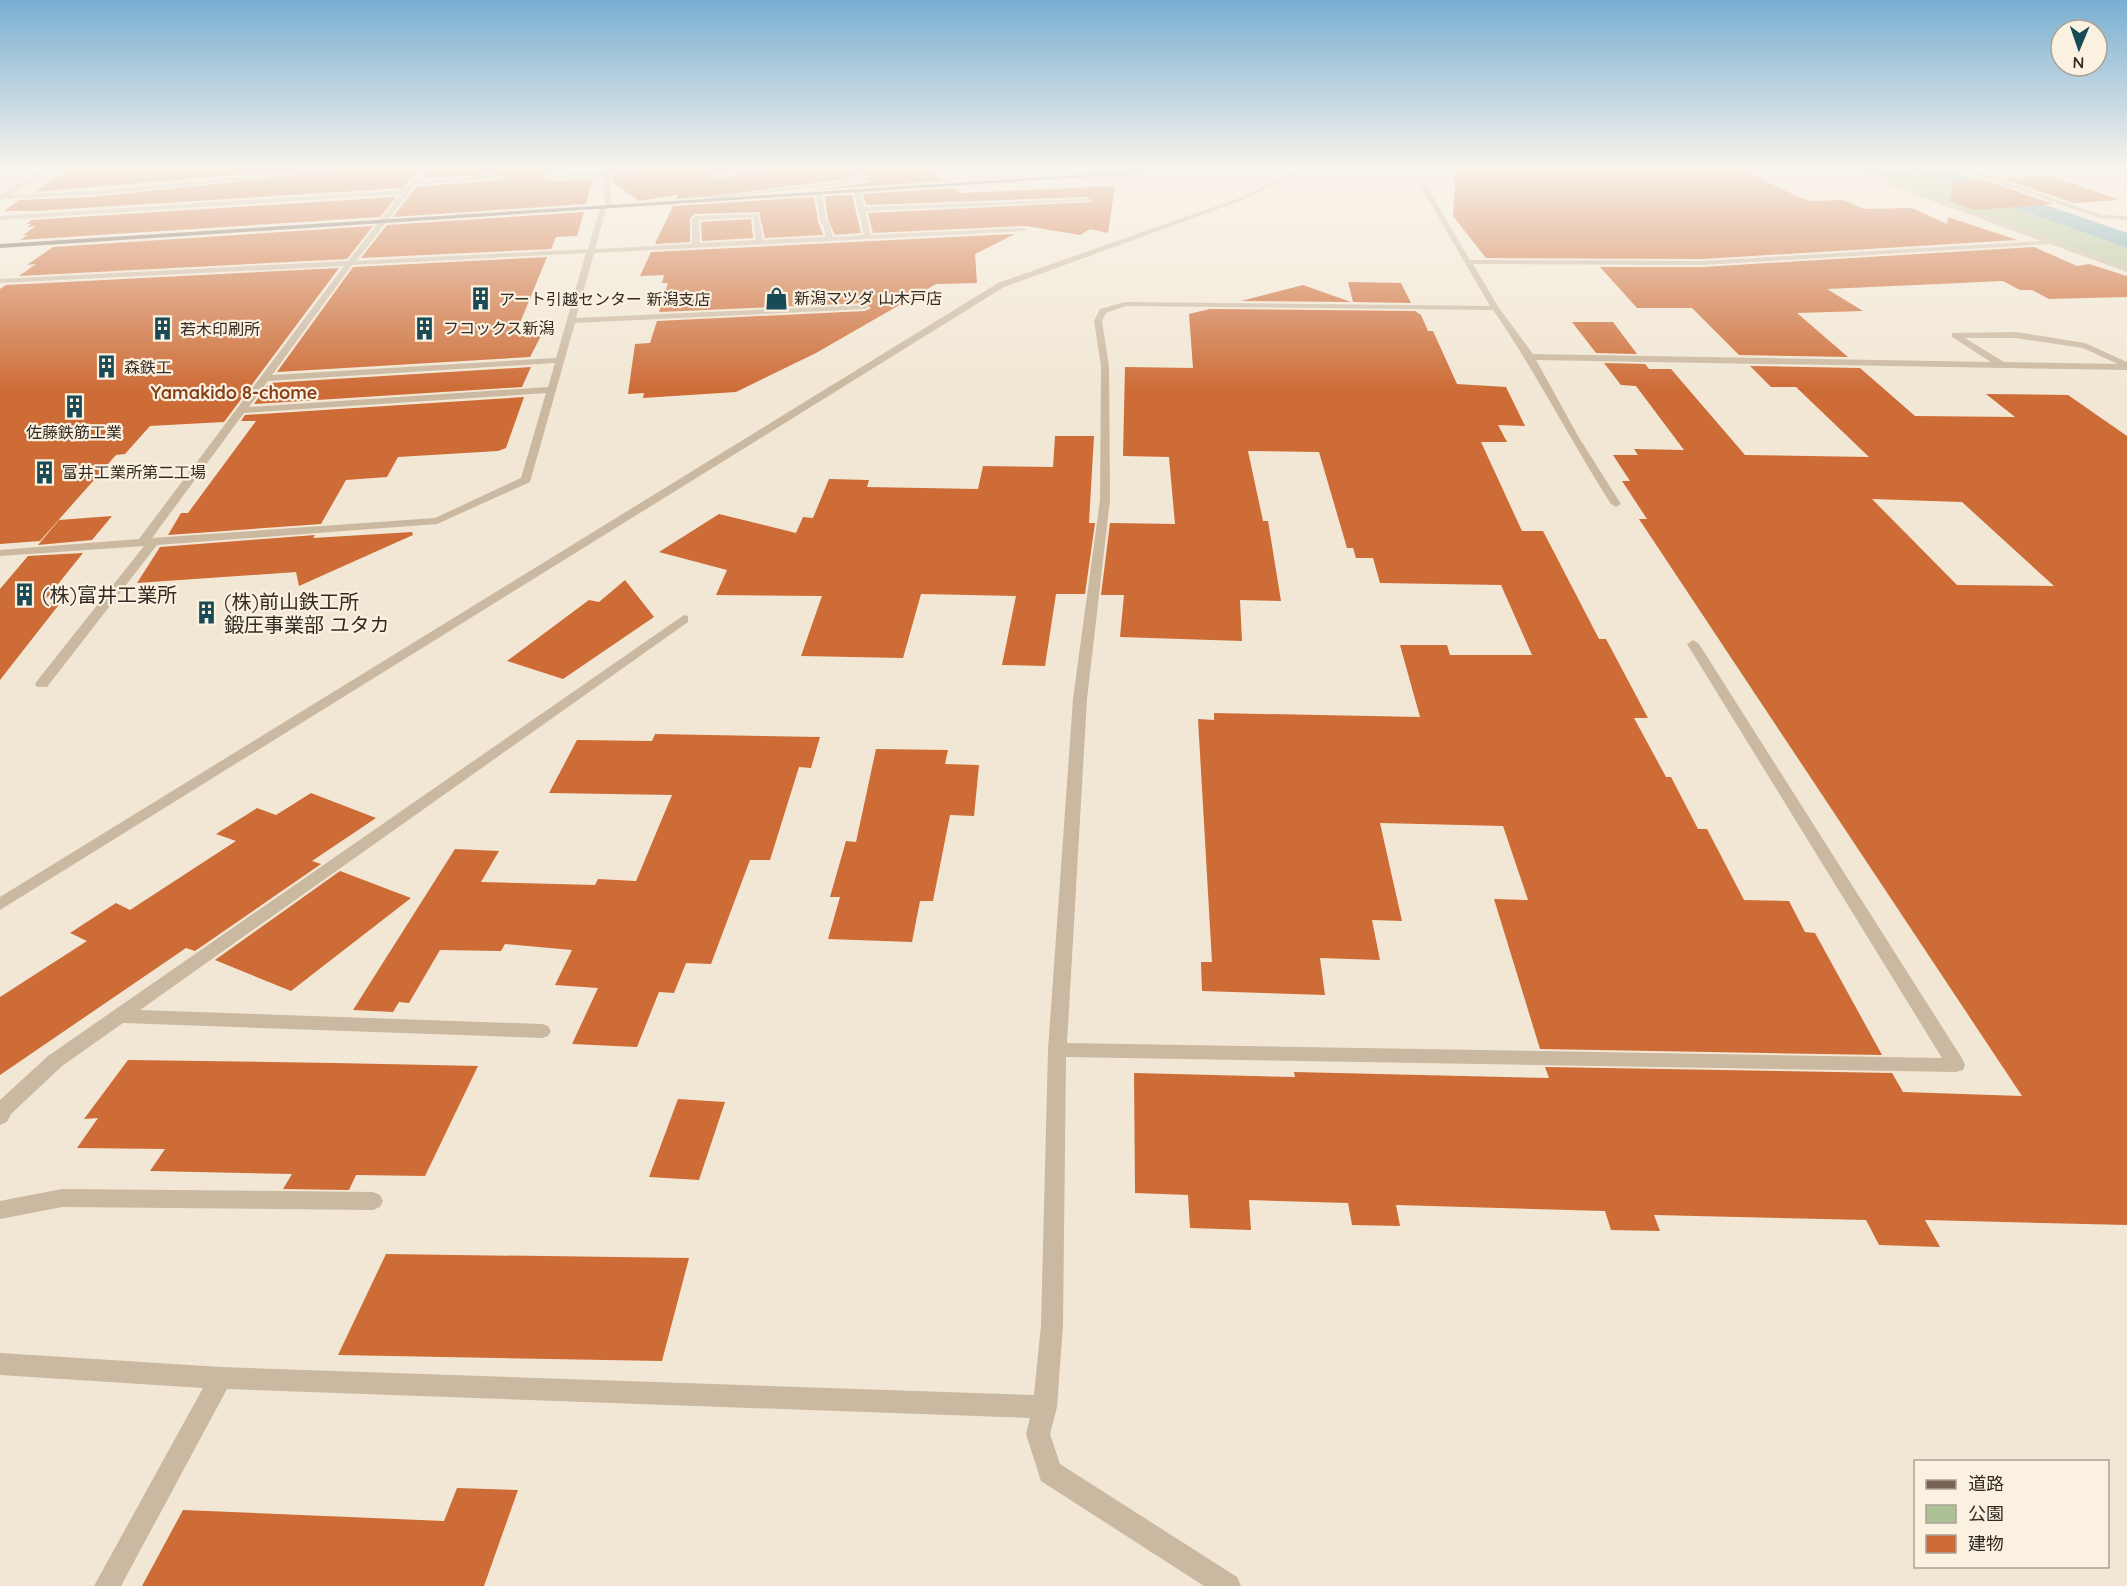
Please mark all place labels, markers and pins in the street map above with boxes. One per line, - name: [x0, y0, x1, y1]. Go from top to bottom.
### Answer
- shop icon: 新潟マツダ 山木戸店: [763, 285, 789, 311]
- building icon: アート引越センター 新潟支店: [468, 286, 494, 312]
- place label: 新潟マツダ 山木戸店: [794, 288, 942, 308]
- place label: アート引越センター 新潟支店: [499, 289, 710, 309]
- building icon: フコックス新潟: [412, 315, 438, 341]
- building icon: 若木印刷所: [149, 316, 175, 342]
- place label: フコックス新潟: [443, 318, 555, 338]
- place label: 若木印刷所: [180, 319, 260, 339]
- building icon: 森鉄工: [93, 354, 119, 380]
- place label: 森鉄工: [124, 357, 172, 377]
- building icon: 佐藤鉄筋工業: [61, 394, 87, 420]
- place label: 佐藤鉄筋工業: [26, 422, 122, 442]
- building icon: 富井工業所第二工場: [31, 459, 57, 485]
- place label: 富井工業所第二工場: [62, 462, 206, 482]
- building icon: (株)富井工業所: [11, 582, 37, 608]
- place label: (株)富井工業所: [42, 582, 177, 607]
- place label: (株)前山鉄工所 鍛圧事業部 ユタカ: [224, 589, 389, 637]
- building icon: (株)前山鉄工所 鍛圧事業部 ユタカ: [193, 600, 219, 626]

